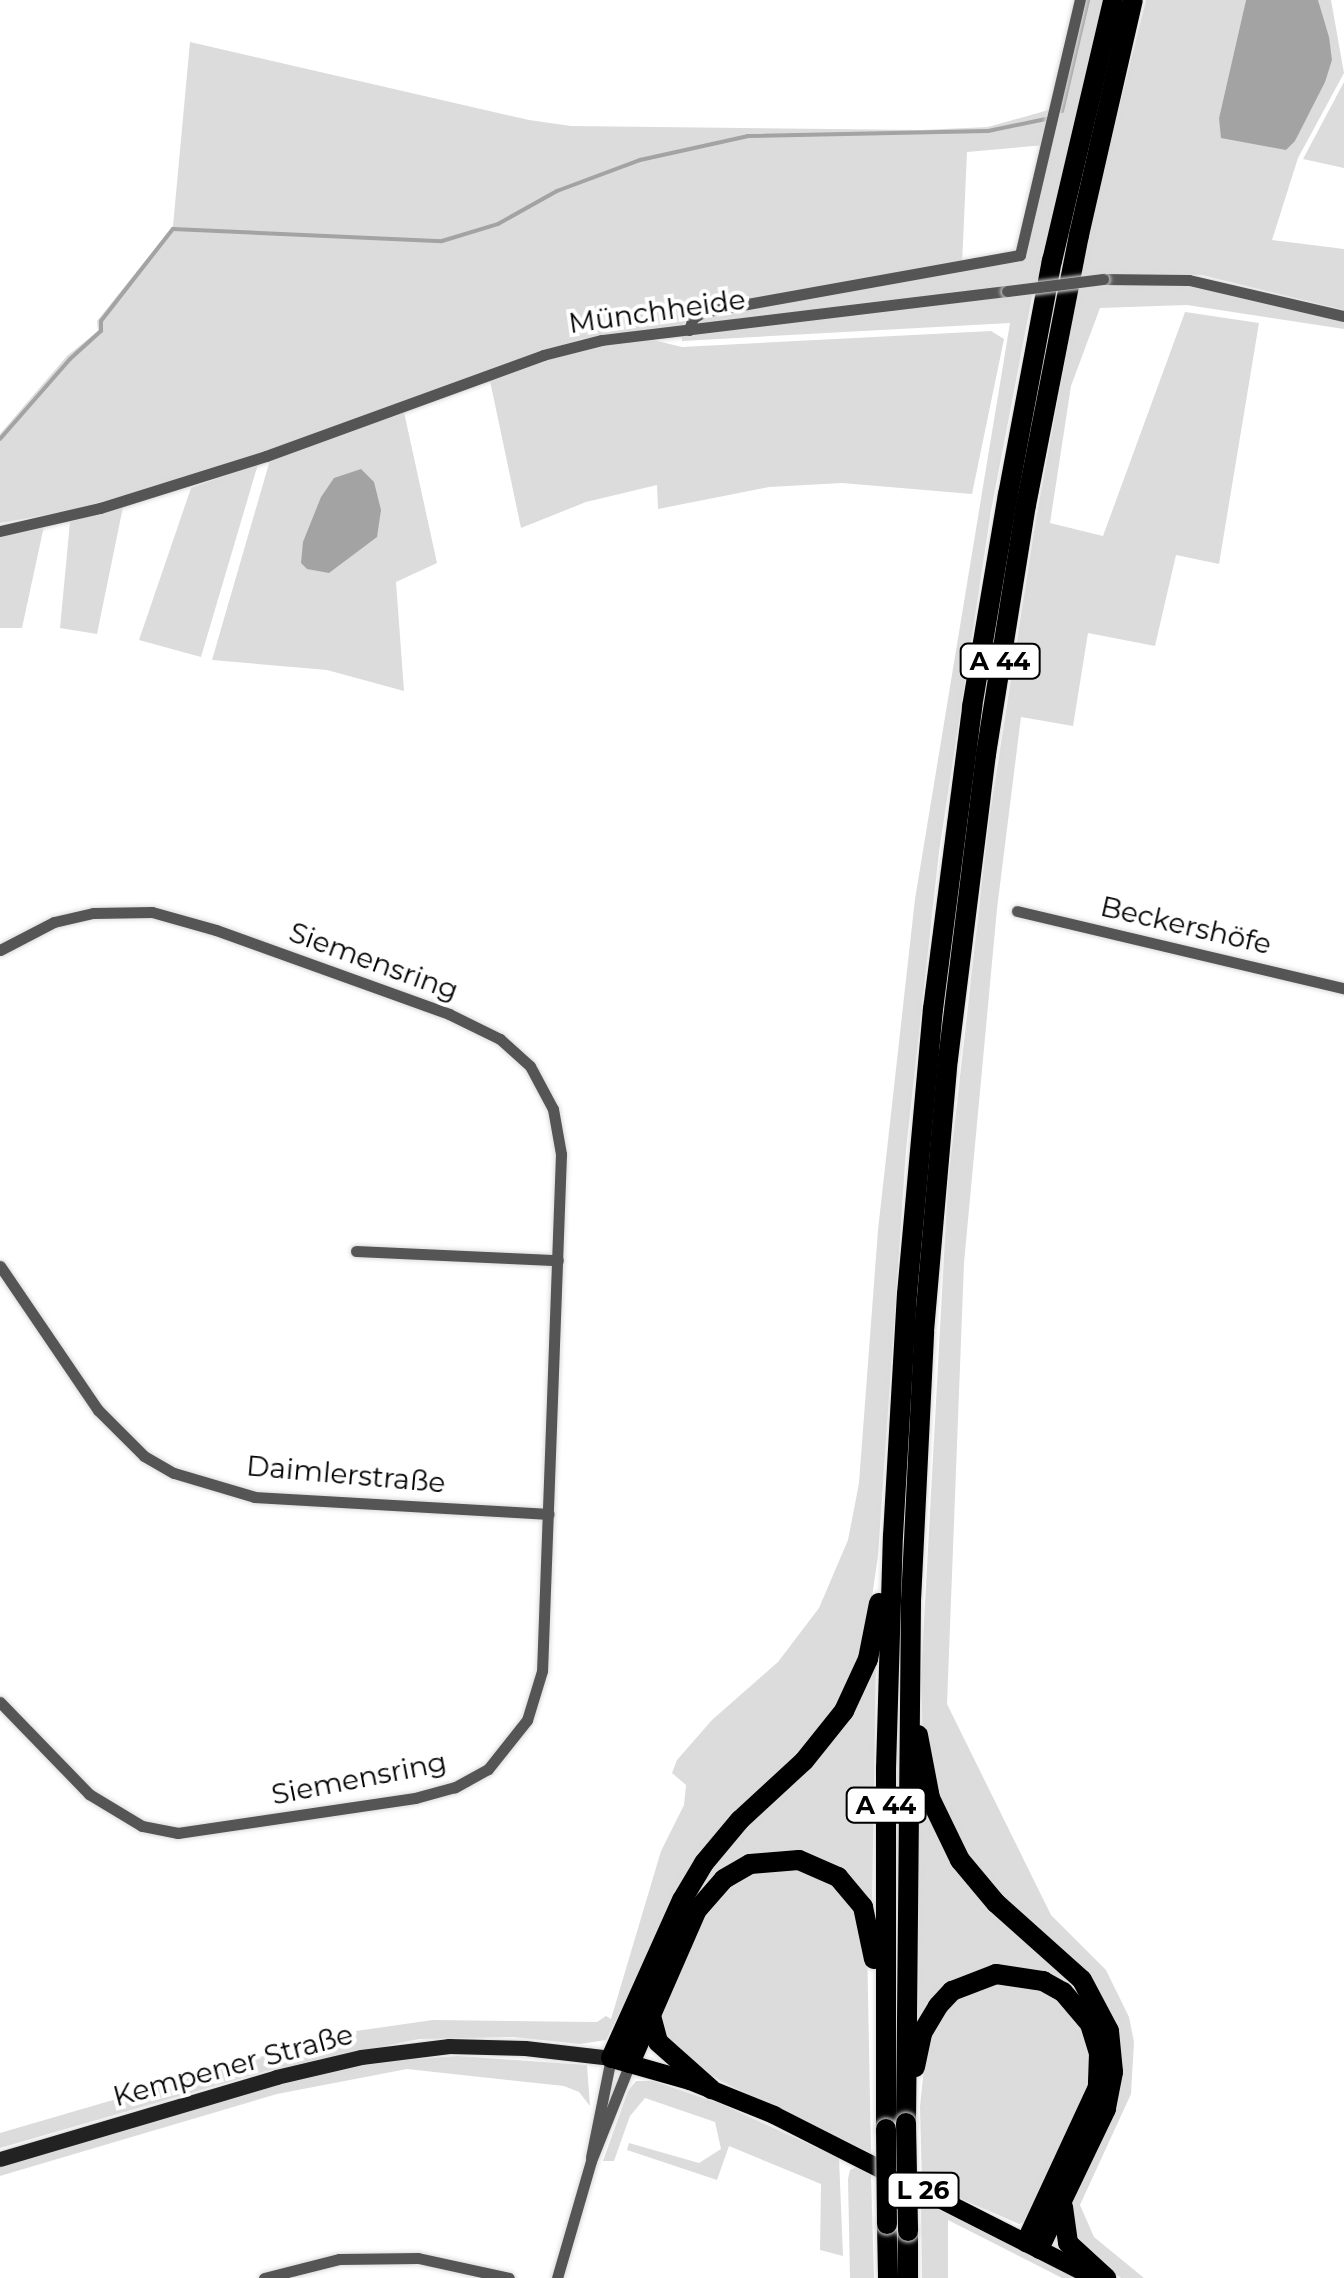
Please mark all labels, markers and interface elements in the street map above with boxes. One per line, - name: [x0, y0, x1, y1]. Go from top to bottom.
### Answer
- street label: Münchheide: [566, 282, 748, 340]
- road number: A 44: [958, 641, 1042, 681]
- street label: Beckershöfe: [1097, 889, 1275, 961]
- street label: Siemensring: [285, 915, 463, 1007]
- street label: Daimlerstraße: [245, 1449, 447, 1499]
- street label: Siemensring: [269, 1745, 449, 1811]
- road number: A 44: [844, 1785, 928, 1825]
- street label: Kempener Straße: [109, 2017, 357, 2113]
- road number: L 26: [886, 2170, 960, 2210]

